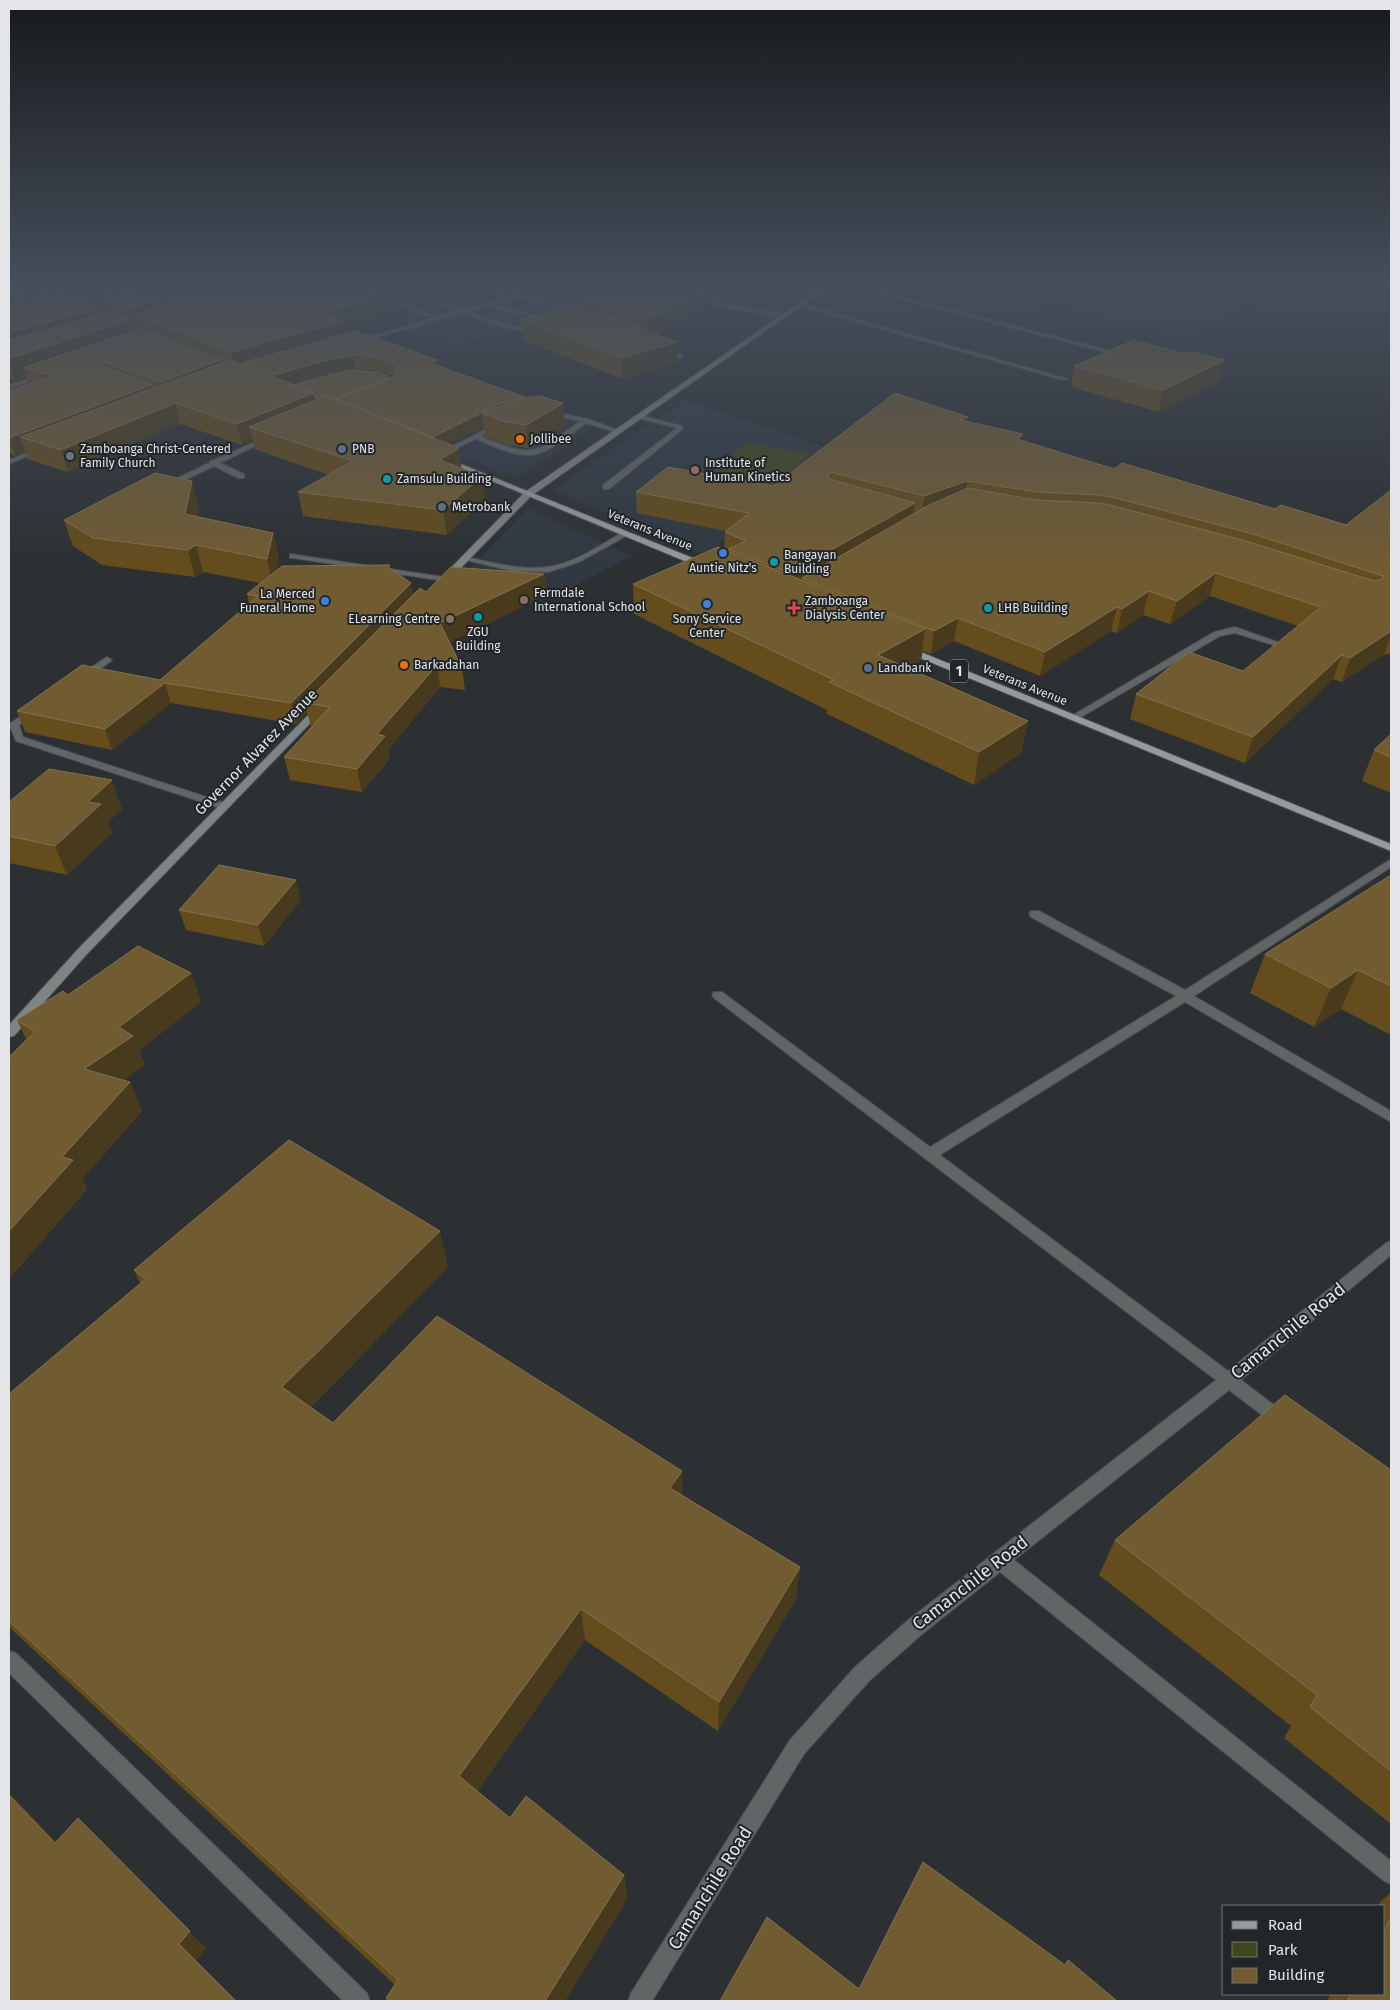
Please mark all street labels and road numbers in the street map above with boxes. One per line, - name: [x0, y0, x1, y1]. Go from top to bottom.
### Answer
- street label: Veterans Avenue: [606, 507, 694, 553]
- road number: 1: [950, 659, 968, 682]
- street label: Veterans Avenue: [981, 662, 1069, 708]
- street label: Governor Alvarez Avenue: [191, 685, 321, 819]
- street label: Camanchile Road: [1226, 1278, 1350, 1384]
- street label: Camanchile Road: [908, 1531, 1032, 1635]
- street label: Camanchile Road: [663, 1822, 757, 1954]

